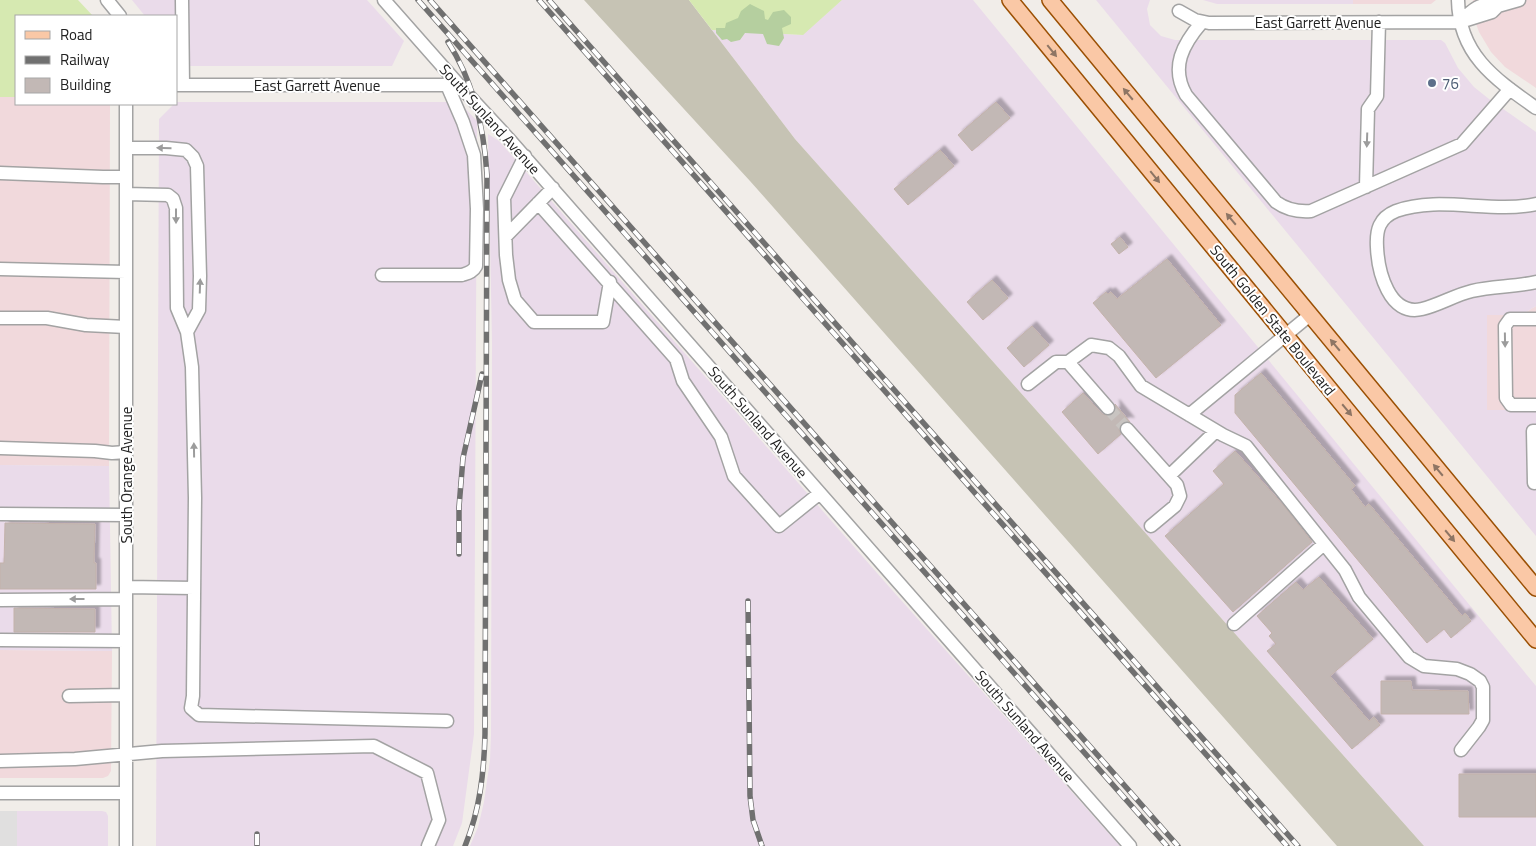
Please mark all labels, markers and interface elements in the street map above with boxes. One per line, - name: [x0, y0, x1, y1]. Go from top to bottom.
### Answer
- street label: East Garrett Avenue: [1255, 11, 1381, 34]
- legend: [15, 15, 178, 105]
- text: Road: [60, 23, 92, 46]
- one-way arrow: [1046, 45, 1057, 58]
- text: Railway: [60, 48, 110, 71]
- street label: South Sunland Avenue: [434, 59, 546, 179]
- place label: 76: [1442, 72, 1459, 95]
- text: Building: [60, 73, 111, 96]
- street label: East Garrett Avenue: [254, 74, 380, 97]
- marker: 76: [1426, 77, 1438, 89]
- one-way arrow: [1122, 88, 1133, 101]
- one-way arrow: [1363, 132, 1371, 148]
- one-way arrow: [156, 144, 172, 152]
- one-way arrow: [1149, 170, 1160, 183]
- one-way arrow: [172, 208, 180, 224]
- one-way arrow: [1226, 213, 1237, 226]
- street label: South Golden State Boulevard: [1205, 239, 1341, 401]
- one-way arrow: [196, 278, 204, 294]
- one-way arrow: [1501, 332, 1509, 348]
- one-way arrow: [1329, 338, 1340, 351]
- street label: South Sunland Avenue: [703, 361, 813, 483]
- one-way arrow: [1342, 404, 1353, 417]
- street label: South Orange Avenue: [115, 407, 138, 543]
- one-way arrow: [190, 441, 198, 457]
- one-way arrow: [1433, 464, 1444, 477]
- one-way arrow: [1445, 529, 1456, 542]
- one-way arrow: [69, 595, 85, 603]
- street label: South Sunland Avenue: [970, 665, 1080, 787]

